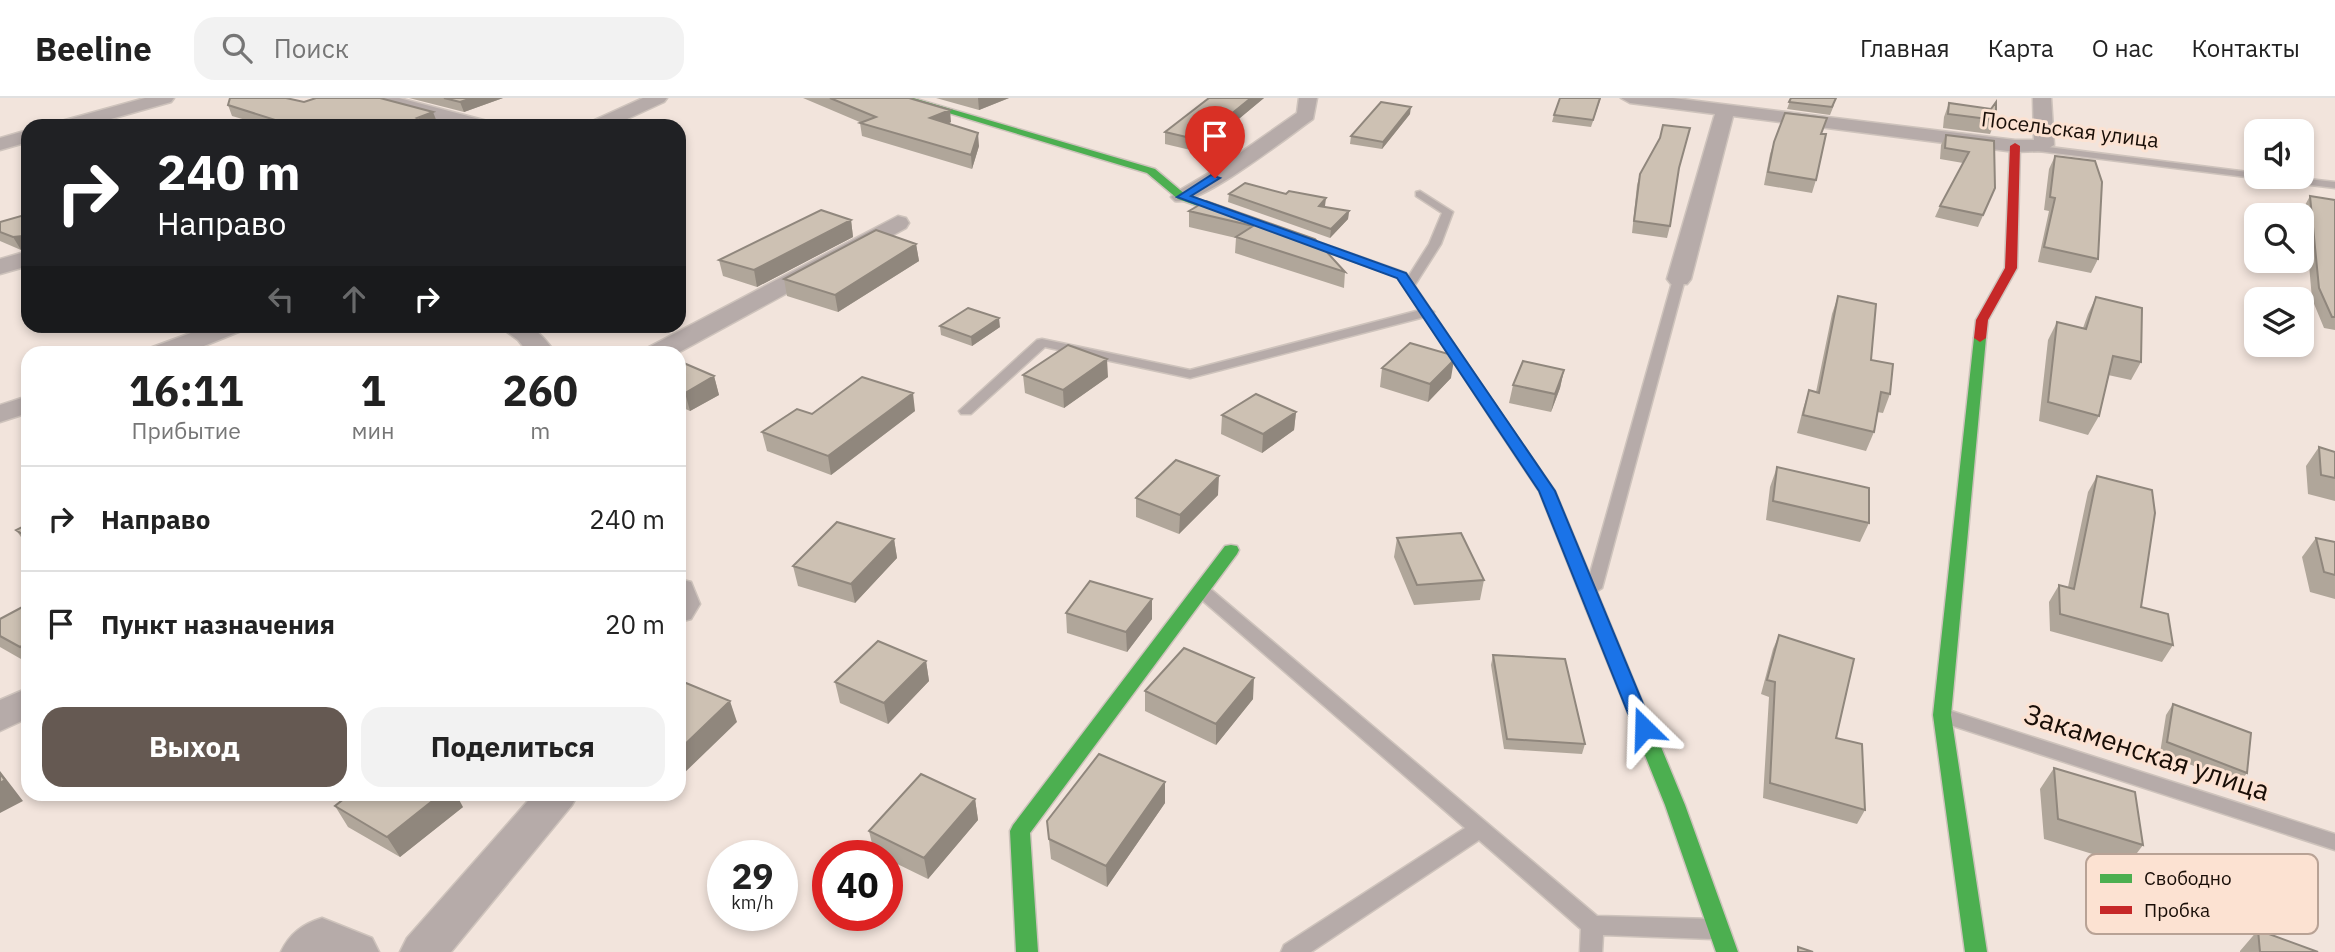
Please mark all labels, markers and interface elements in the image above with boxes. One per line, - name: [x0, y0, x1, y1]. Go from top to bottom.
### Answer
- search box: [194, 17, 684, 80]
- text: Beeline: [35, 27, 152, 70]
- icon: search: [218, 29, 256, 67]
- text: Поиск: [274, 31, 349, 65]
- text: Главная: [1860, 32, 1950, 64]
- text: Карта: [1988, 32, 2054, 64]
- text: О нас: [2092, 32, 2153, 64]
- text: Контакты: [2191, 32, 2300, 64]
- street label: Посельская улица: [1980, 104, 2160, 154]
- pin: [1185, 106, 1245, 178]
- icon: arrive: [1196, 117, 1234, 155]
- map controls: [2244, 119, 2314, 357]
- button: sound: [2244, 119, 2314, 189]
- text: 240 m: [157, 140, 301, 203]
- icon: right: [42, 147, 133, 238]
- text: Направо: [157, 202, 286, 244]
- button: search: [2244, 203, 2314, 273]
- icon: left: [262, 280, 300, 318]
- icon: ahead: [335, 280, 373, 318]
- icon: right: [408, 280, 446, 318]
- button: layers: [2244, 287, 2314, 357]
- text: 16:11: [129, 363, 244, 418]
- text: 1: [360, 363, 386, 418]
- text: 260: [502, 363, 578, 418]
- text: Прибытие: [132, 415, 241, 445]
- text: мин: [351, 415, 395, 445]
- text: m: [530, 415, 550, 445]
- icon: right: [42, 500, 80, 538]
- text: Направо: [101, 502, 210, 536]
- text: 240 m: [589, 502, 665, 536]
- icon: arrive: [42, 605, 80, 643]
- text: Пункт назначения: [101, 607, 335, 641]
- text: 20 m: [605, 607, 665, 641]
- position arrow: [1607, 691, 1681, 765]
- street label: Закаменская улица: [2020, 694, 2275, 809]
- button: Выход: [42, 707, 347, 787]
- button: Поделиться: [361, 707, 665, 787]
- speed limit sign: 40: [812, 840, 903, 931]
- text: 29: [731, 853, 774, 899]
- legend: [2086, 854, 2318, 934]
- text: Свободно: [2144, 866, 2232, 890]
- text: km/h: [731, 891, 774, 914]
- text: Пробка: [2144, 898, 2210, 922]

